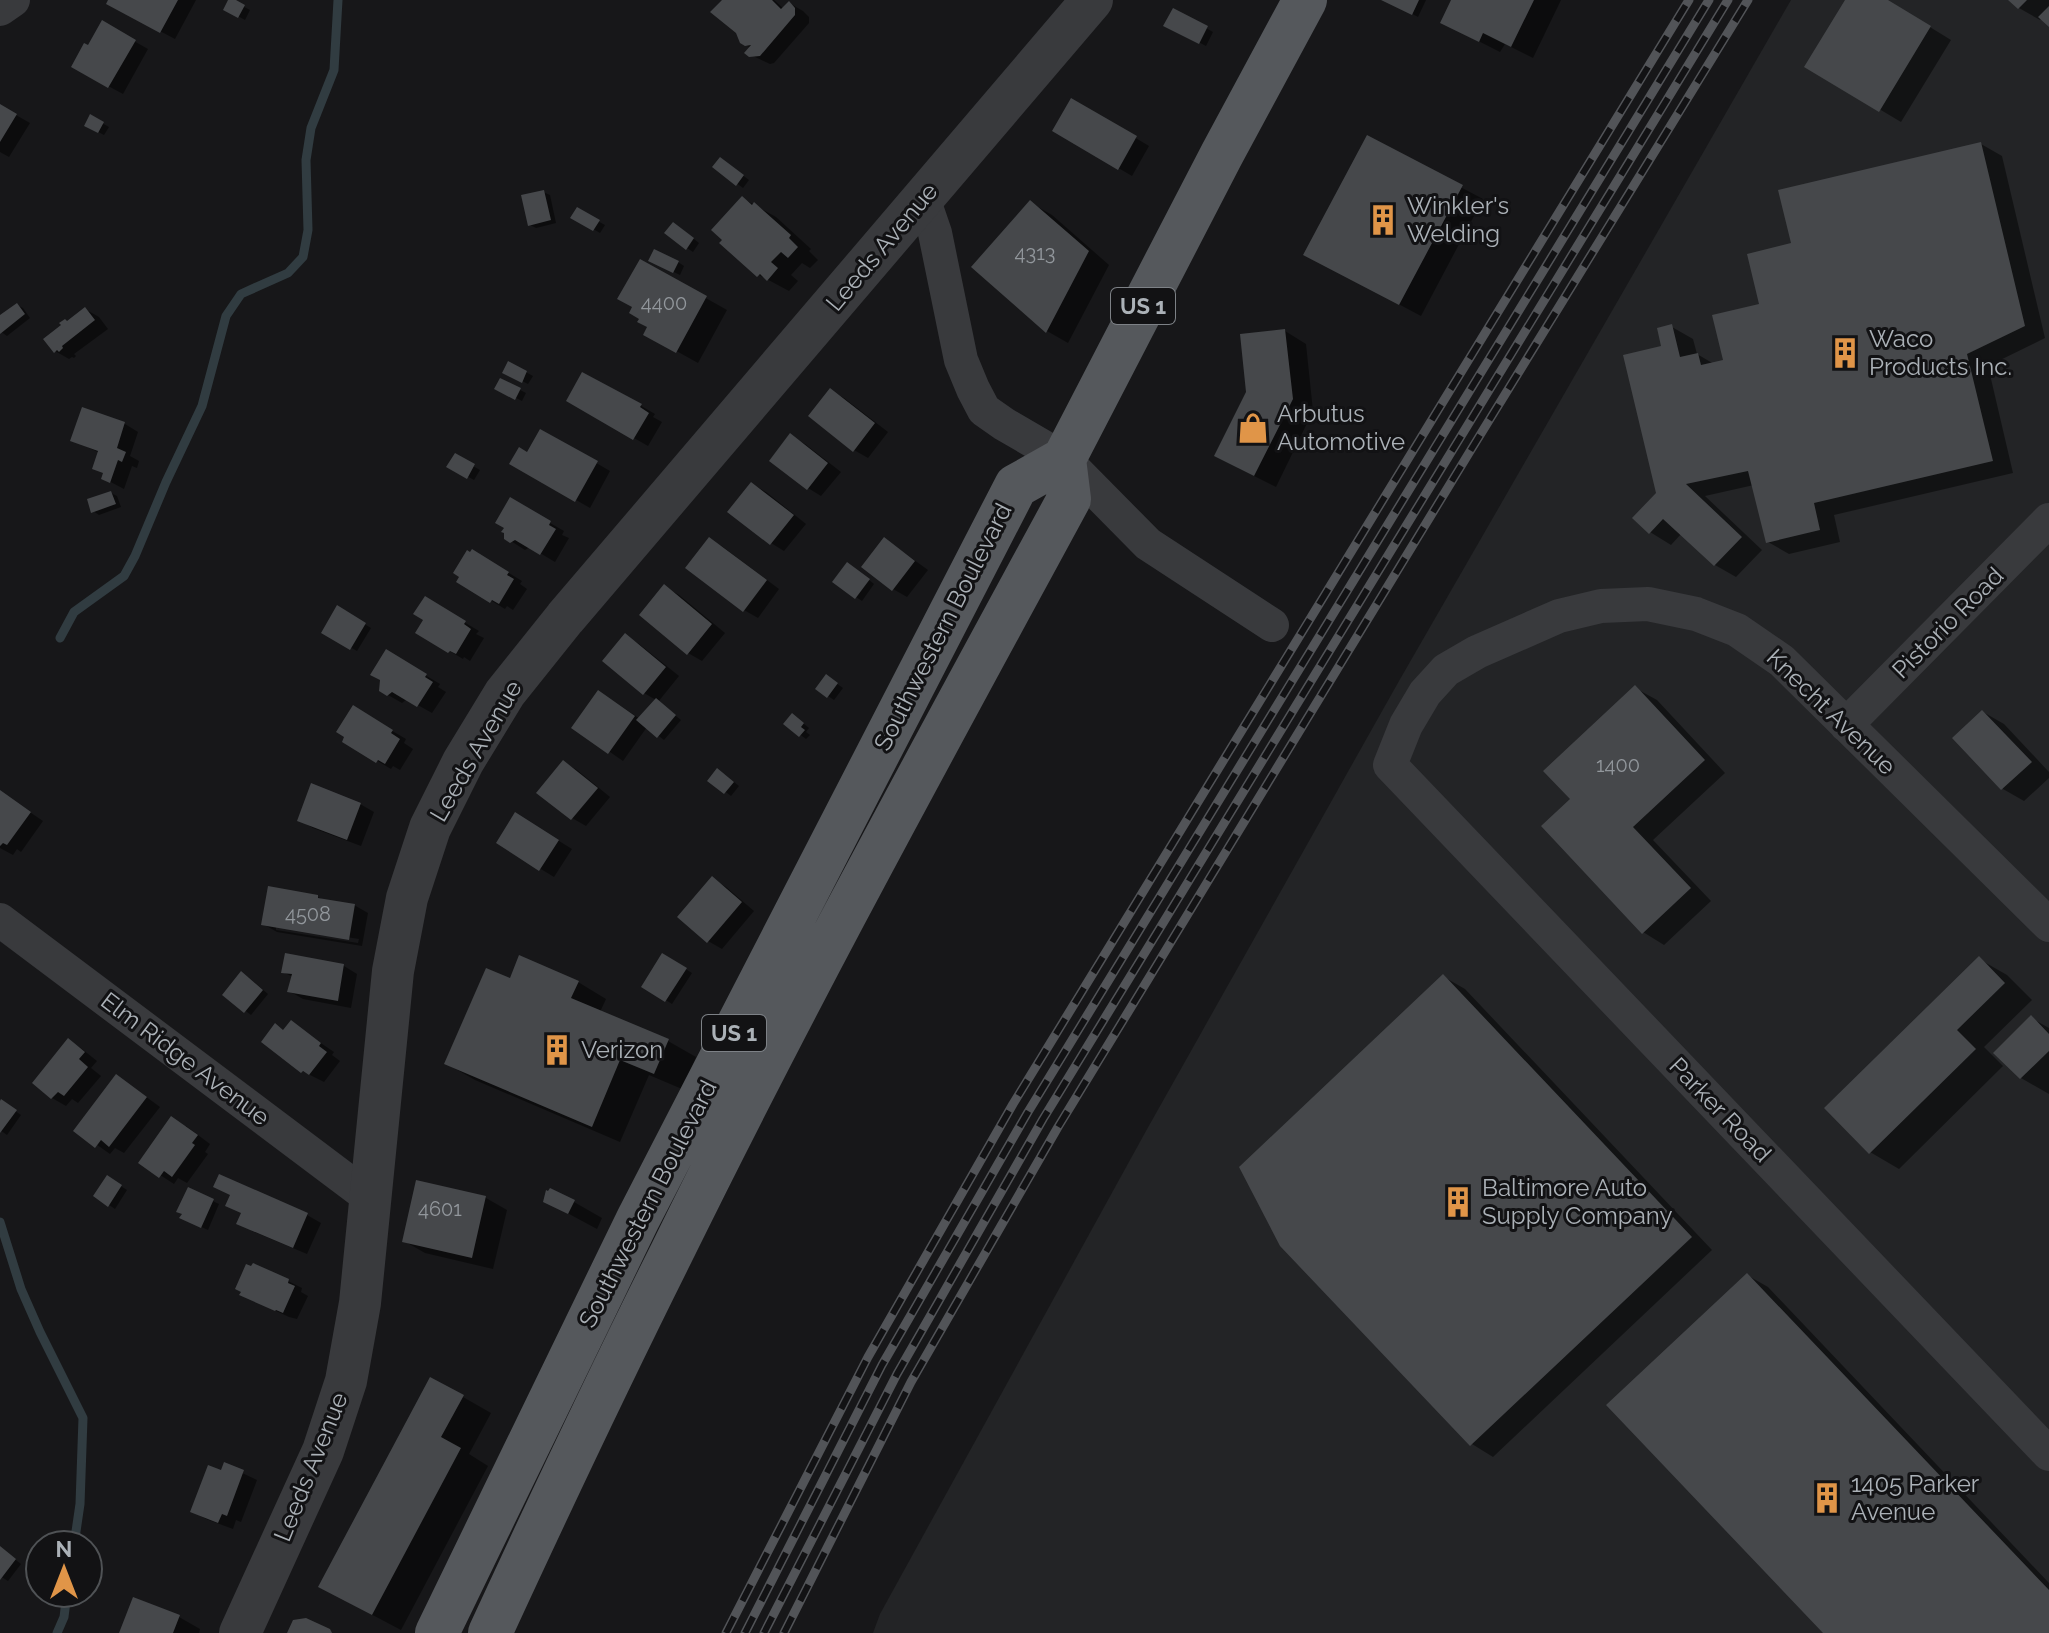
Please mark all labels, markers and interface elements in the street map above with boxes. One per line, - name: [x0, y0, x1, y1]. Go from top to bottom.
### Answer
- street label: Leeds Avenue: [820, 177, 944, 317]
- place label: Winkler's Welding: [1407, 191, 1509, 248]
- building icon: Winkler's Welding: [1366, 203, 1400, 237]
- house number: 4313: [1015, 241, 1055, 265]
- road number: US 1: [1111, 288, 1175, 324]
- house number: 4400: [641, 291, 687, 315]
- place label: Waco Products Inc.: [1869, 324, 2012, 381]
- building icon: Waco Products Inc.: [1828, 336, 1862, 370]
- place label: Arbutus Automotive: [1277, 399, 1405, 456]
- shop icon: Arbutus Automotive: [1236, 411, 1270, 445]
- street label: Southwestern Boulevard: [868, 498, 1018, 755]
- street label: Pistorio Road: [1886, 561, 2009, 684]
- street label: Knecht Avenue: [1761, 643, 1902, 780]
- street label: Leeds Avenue: [424, 675, 528, 826]
- house number: 1400: [1596, 753, 1640, 777]
- house number: 4508: [285, 902, 331, 926]
- street label: Elm Ridge Avenue: [95, 986, 275, 1131]
- road number: US 1: [702, 1015, 766, 1051]
- building icon: Verizon: [540, 1033, 574, 1067]
- place label: Verizon: [581, 1035, 663, 1064]
- street label: Parker Road: [1663, 1051, 1777, 1168]
- street label: Southwestern Boulevard: [573, 1075, 723, 1332]
- place label: Baltimore Auto Supply Company: [1482, 1173, 1672, 1230]
- building icon: Baltimore Auto Supply Company: [1441, 1185, 1475, 1219]
- house number: 4601: [418, 1197, 462, 1221]
- street label: Leeds Avenue: [267, 1388, 354, 1545]
- place label: 1405 Parker Avenue: [1851, 1469, 1980, 1526]
- building icon: 1405 Parker Avenue: [1810, 1481, 1844, 1515]
- north arrow: [24, 1529, 104, 1609]
- text: N: [56, 1536, 72, 1562]

